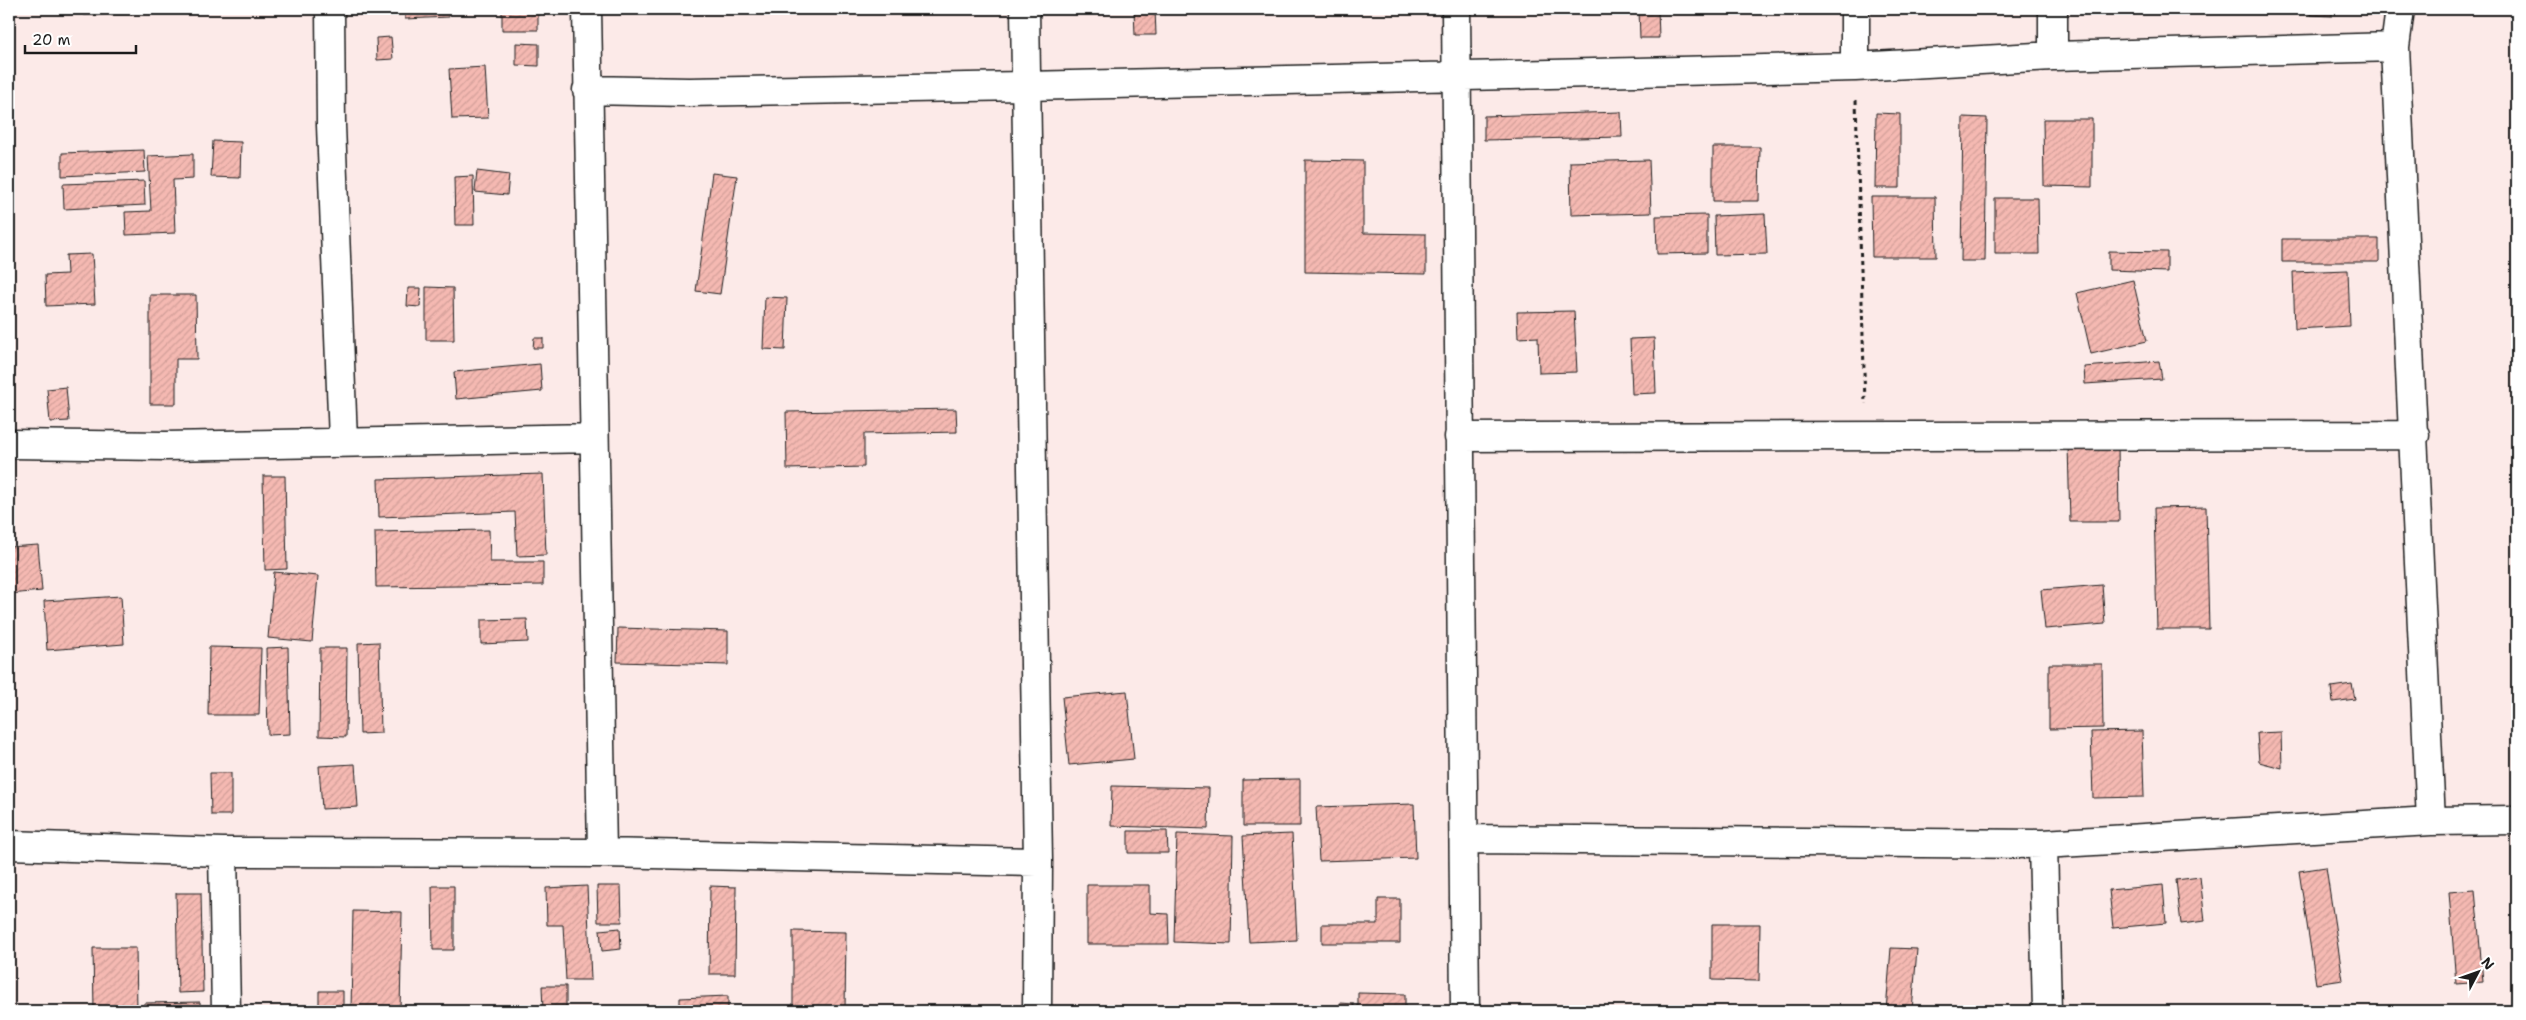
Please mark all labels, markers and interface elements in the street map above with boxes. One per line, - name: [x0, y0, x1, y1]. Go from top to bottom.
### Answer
- scale bar: [25, 22, 136, 54]
- text: 20 m: [32, 30, 71, 50]
- north arrow: [2454, 948, 2504, 998]
- text: N: [2477, 953, 2498, 974]

